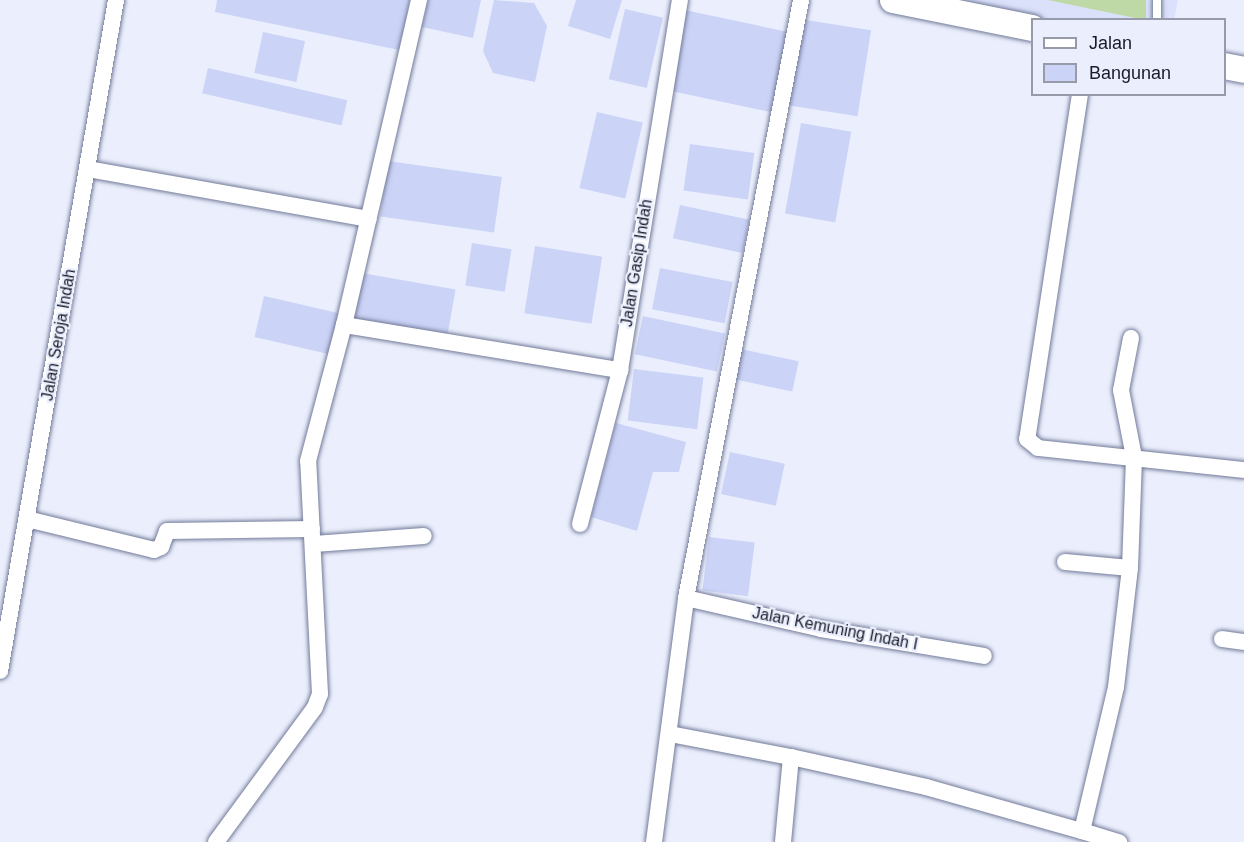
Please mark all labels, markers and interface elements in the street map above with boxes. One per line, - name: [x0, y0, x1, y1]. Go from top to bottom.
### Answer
- legend: [1031, 18, 1226, 96]
- text: Jalan: [1089, 33, 1132, 53]
- text: Bangunan: [1089, 63, 1171, 83]
- street label: Jalan Gasip Indah: [617, 198, 657, 328]
- street label: Jalan Seroja Indah: [38, 268, 80, 402]
- street label: Jalan Kemuning Indah I: [751, 604, 919, 654]

